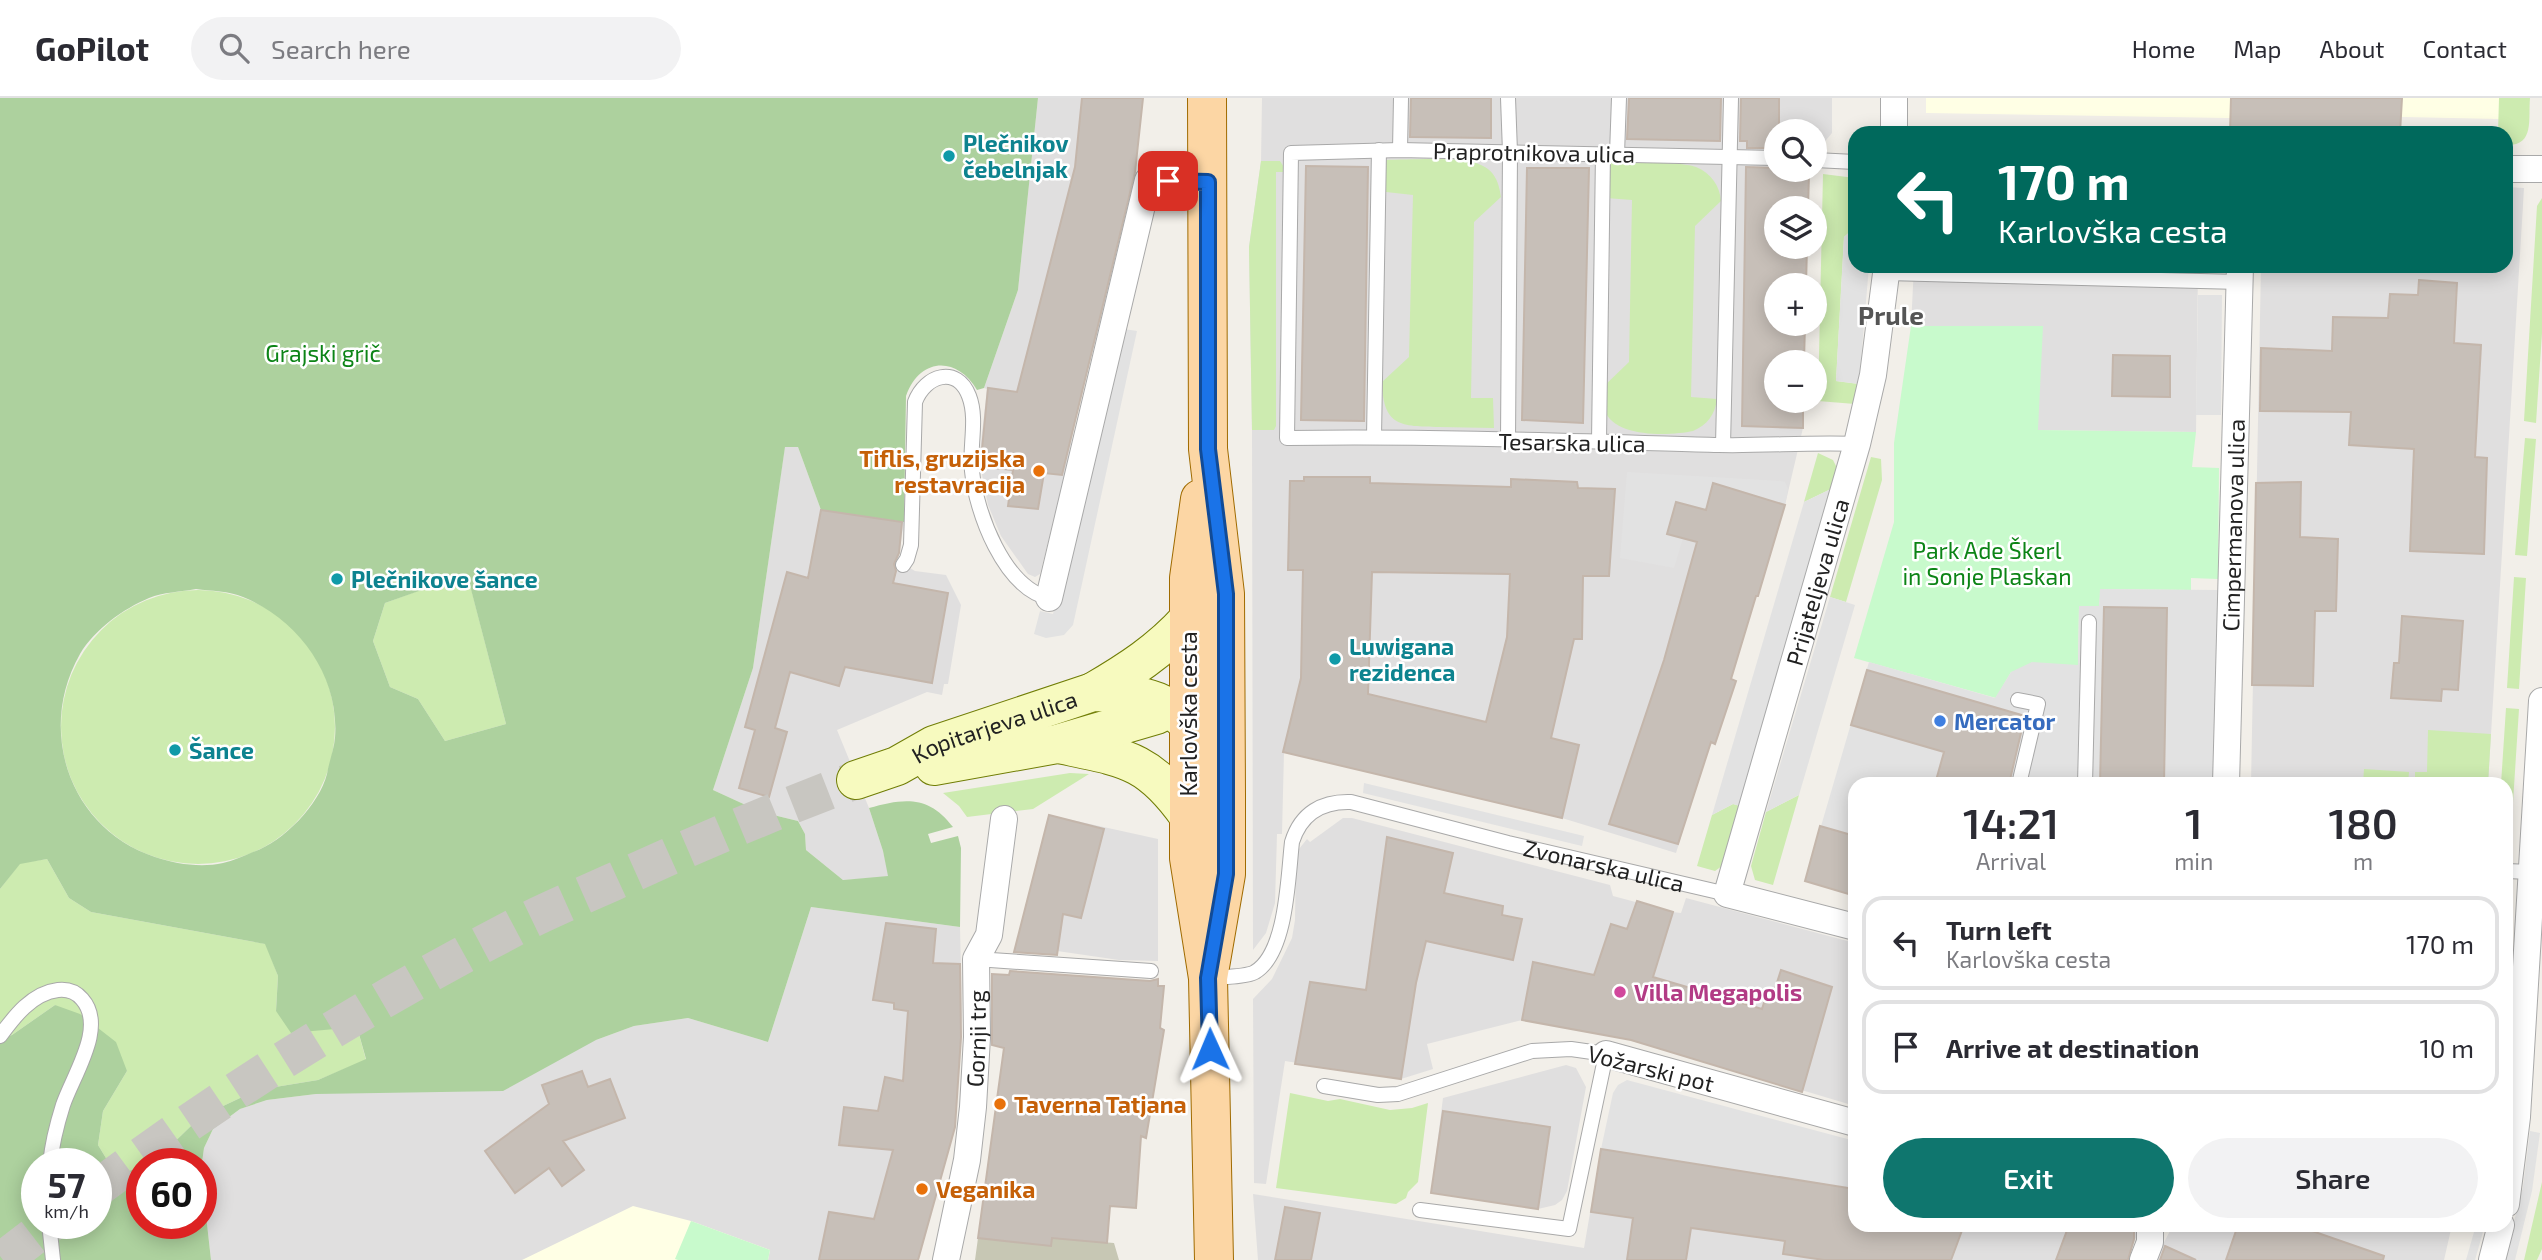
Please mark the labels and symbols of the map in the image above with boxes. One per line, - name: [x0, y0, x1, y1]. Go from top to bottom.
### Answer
- place label: Plečnikov čebelnjak: [963, 129, 1068, 183]
- street label: Praprotnikova ulica: [1433, 136, 1635, 168]
- marker: Plečnikov čebelnjak: [941, 148, 957, 164]
- pin: [1138, 151, 1198, 211]
- district label: Prule: [1858, 299, 1924, 330]
- park label: Grajski grič: [265, 339, 381, 367]
- street label: Cimpermanova ulica: [2216, 419, 2250, 632]
- street label: Tesarska ulica: [1498, 427, 1646, 457]
- place label: Tiflis, gruzijska restavracija: [859, 444, 1025, 498]
- marker: Tiflis, gruzijska restavracija: [1031, 463, 1047, 479]
- street label: Prijateljeva ulica: [1780, 495, 1855, 669]
- park label: Park Ade Škerl in Sonje Plaskan: [1902, 536, 2072, 590]
- place label: Plečnikove šance: [351, 565, 538, 593]
- marker: Plečnikove šance: [329, 571, 345, 587]
- street label: Karlovška cesta: [1174, 631, 1202, 797]
- place label: Luwigana rezidenca: [1349, 632, 1455, 686]
- marker: Luwigana rezidenca: [1327, 651, 1343, 667]
- street label: Kopitarjeva ulica: [907, 684, 1081, 769]
- place label: Mercator: [1954, 707, 2055, 735]
- marker: Mercator: [1932, 713, 1948, 729]
- place label: Šance: [189, 736, 254, 764]
- marker: Šance: [167, 742, 183, 758]
- street label: Zvonarska ulica: [1521, 833, 1687, 898]
- place label: Villa Megapolis: [1634, 978, 1802, 1006]
- marker: Villa Megapolis: [1612, 984, 1628, 1000]
- street label: Gornji trg: [960, 990, 991, 1088]
- position arrow: [1173, 1012, 1247, 1086]
- street label: Vožarski pot: [1585, 1039, 1717, 1097]
- place label: Taverna Tatjana: [1014, 1090, 1187, 1118]
- marker: Taverna Tatjana: [992, 1096, 1008, 1112]
- speed limit sign: 60: [126, 1148, 217, 1239]
- place label: Veganika: [936, 1175, 1035, 1203]
- marker: Veganika: [914, 1181, 930, 1197]

